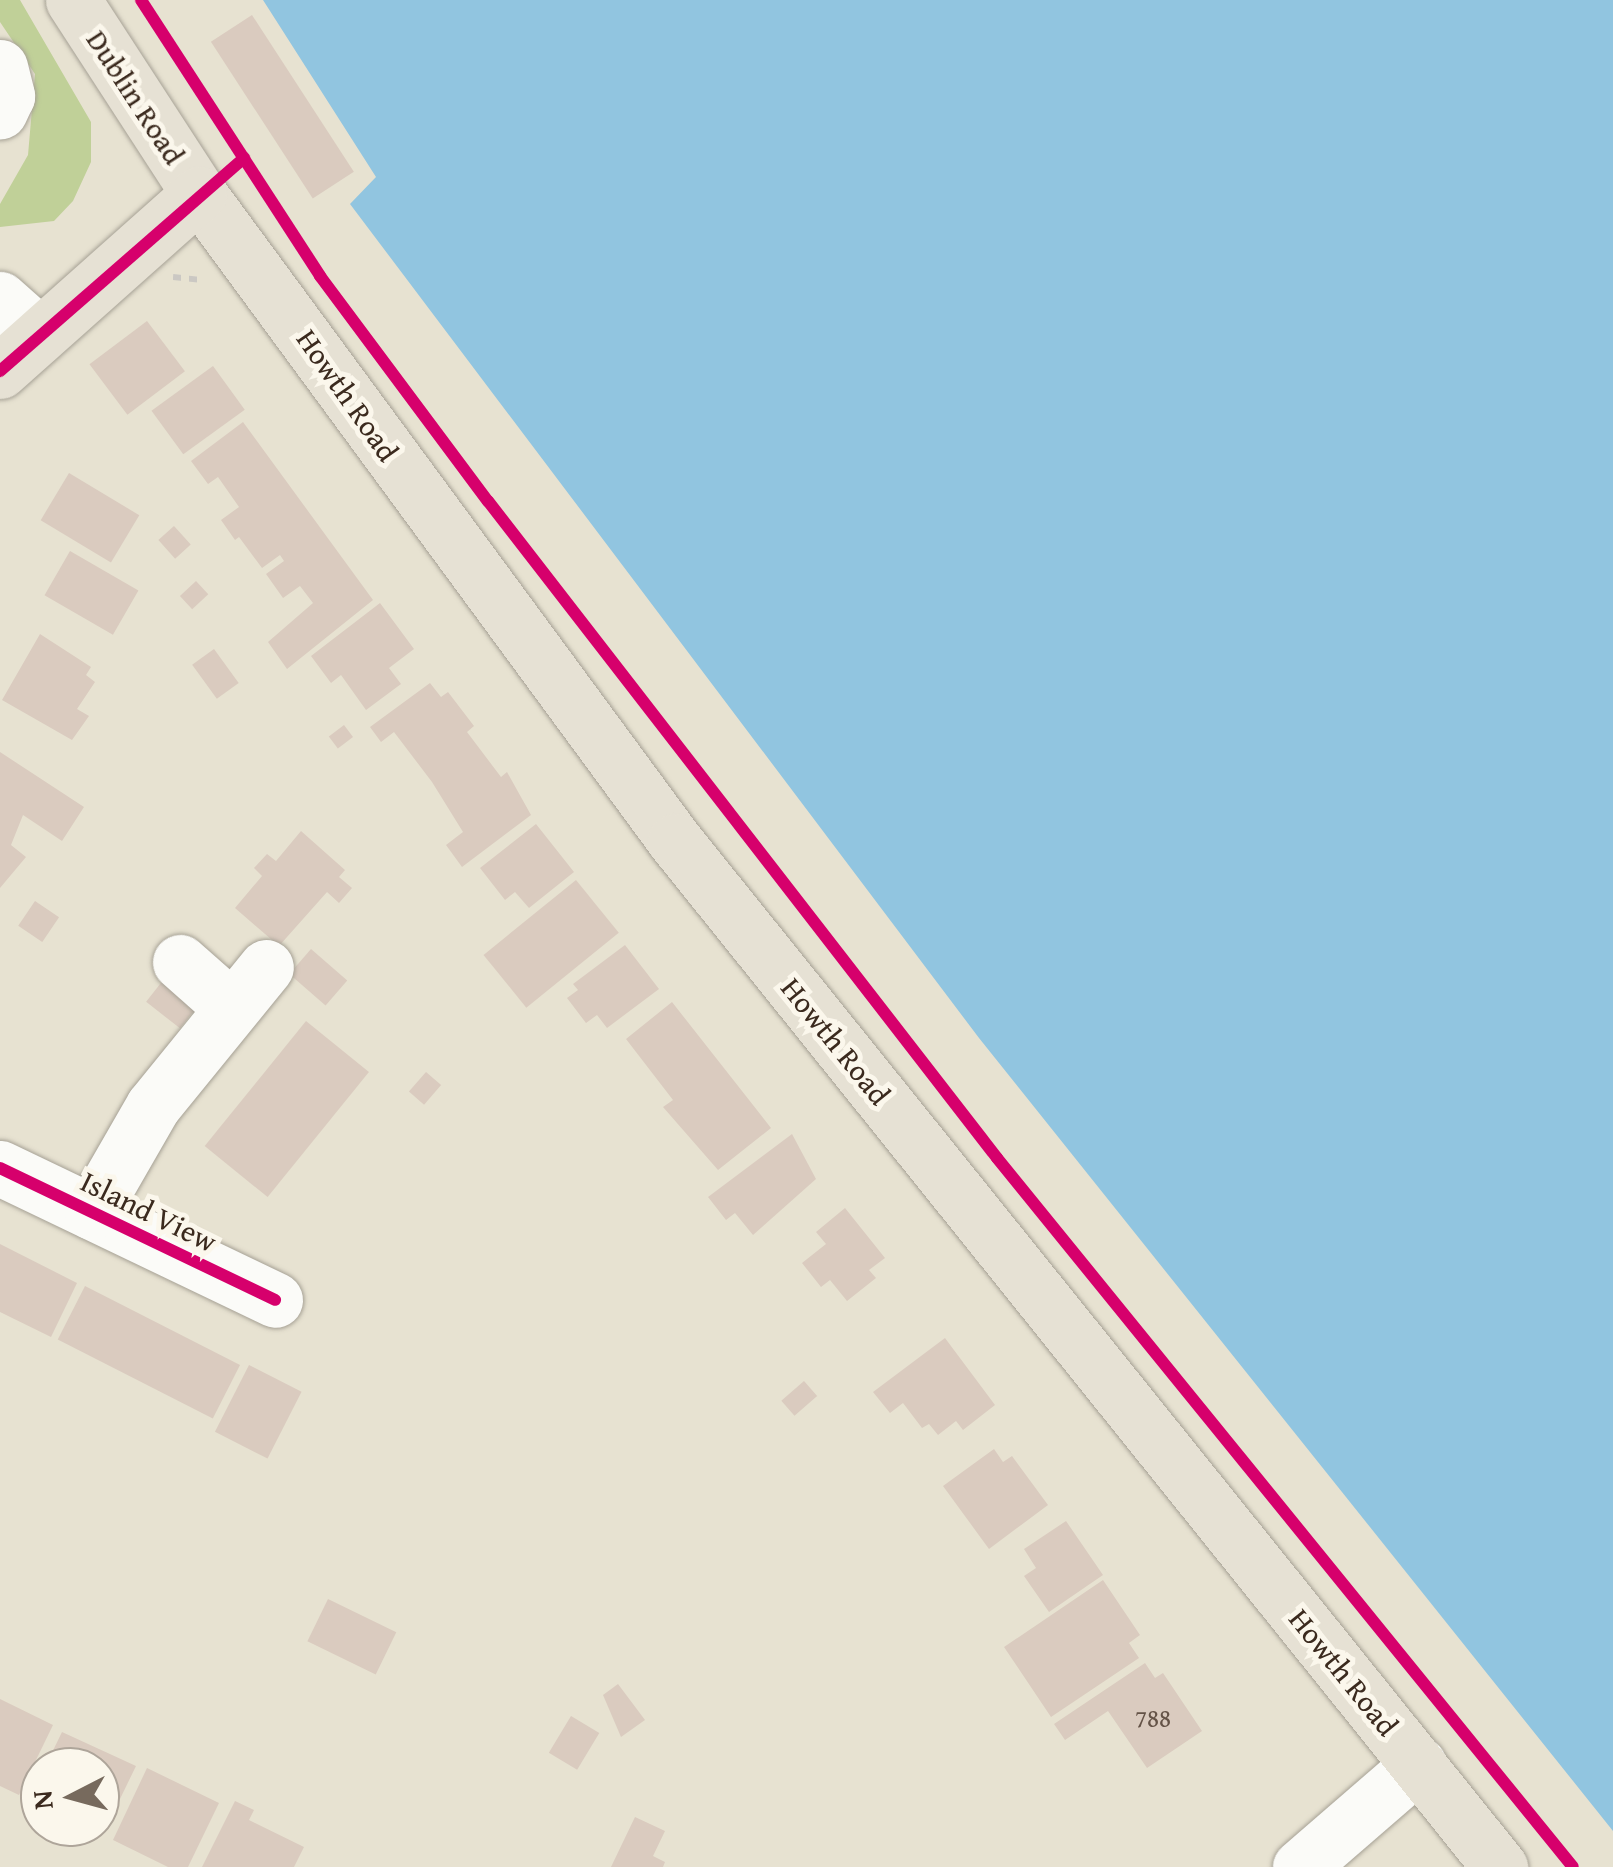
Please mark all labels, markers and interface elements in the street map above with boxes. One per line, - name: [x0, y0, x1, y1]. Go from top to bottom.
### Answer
- street label: Dublin Road: [79, 23, 193, 171]
- street label: Howth Road: [289, 322, 407, 468]
- street label: Howth Road: [774, 970, 898, 1112]
- street label: Island View: [75, 1163, 223, 1259]
- street label: Howth Road: [1282, 1601, 1406, 1743]
- house number: 788: [1135, 1703, 1171, 1733]
- north arrow: [20, 1747, 120, 1847]
- text: N: [20, 1789, 63, 1811]

